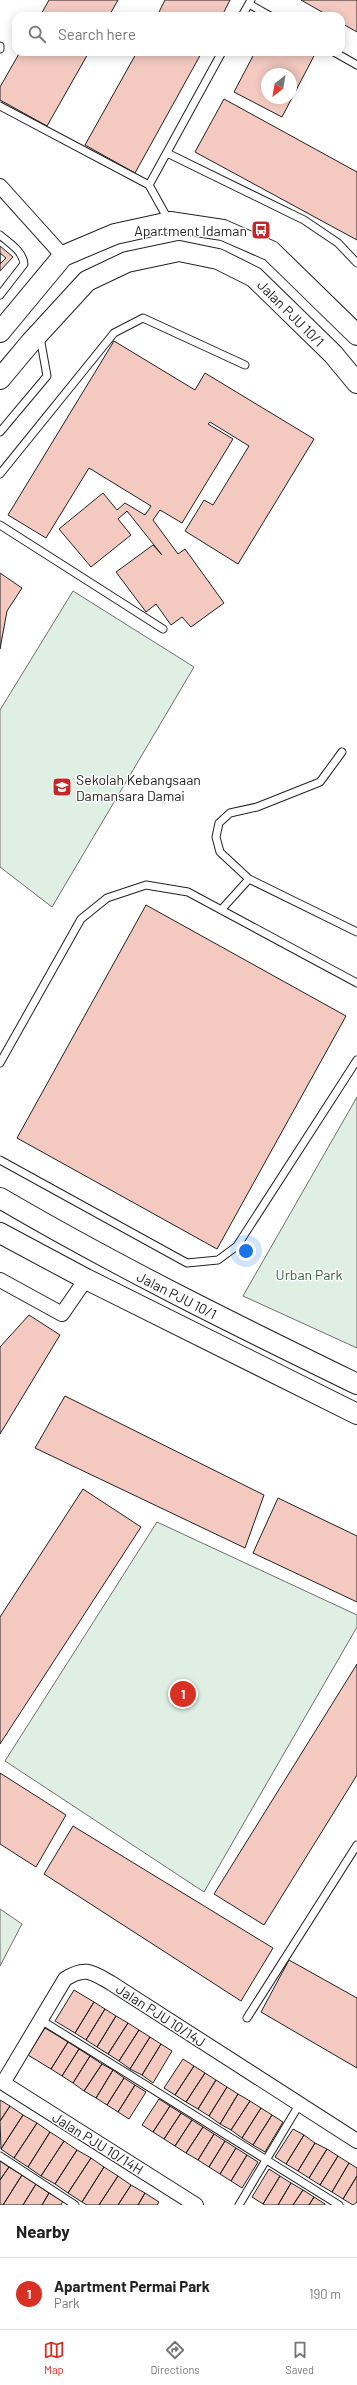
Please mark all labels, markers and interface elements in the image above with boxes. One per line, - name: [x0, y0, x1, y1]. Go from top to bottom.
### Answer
- search box: [12, 12, 345, 56]
- icon: search: [26, 23, 48, 45]
- text: Search here: [58, 25, 136, 43]
- north arrow: [261, 68, 297, 104]
- bus stop icon: Apartment Idaman: [250, 219, 272, 241]
- place label: Apartment Idaman: [134, 222, 247, 239]
- street label: Jalan PJU 10/1: [254, 276, 328, 350]
- place label: Sekolah Kebangsaan Damansara Damai: [76, 771, 201, 804]
- school or university icon: Sekolah Kebangsaan Damansara Damai: [51, 776, 73, 798]
- your location: [236, 1241, 256, 1261]
- park label: Urban Park: [276, 1266, 342, 1283]
- street label: Jalan PJU 10/1: [134, 1268, 220, 1322]
- pin: 1: [170, 1679, 196, 1709]
- street label: Jalan PJU 10/14J: [113, 1980, 209, 2050]
- street label: Jalan PJU 10/14H: [49, 2108, 147, 2178]
- text: Nearby: [16, 2221, 70, 2241]
- text: Apartment Permai Park: [54, 2277, 210, 2295]
- text: 1: [27, 2286, 31, 2302]
- text: 190 m: [309, 2286, 341, 2302]
- text: Park: [54, 2295, 80, 2311]
- tab: Map: [43, 2339, 65, 2376]
- tab: Directions: [150, 2339, 200, 2376]
- tab: Saved: [285, 2339, 314, 2376]

